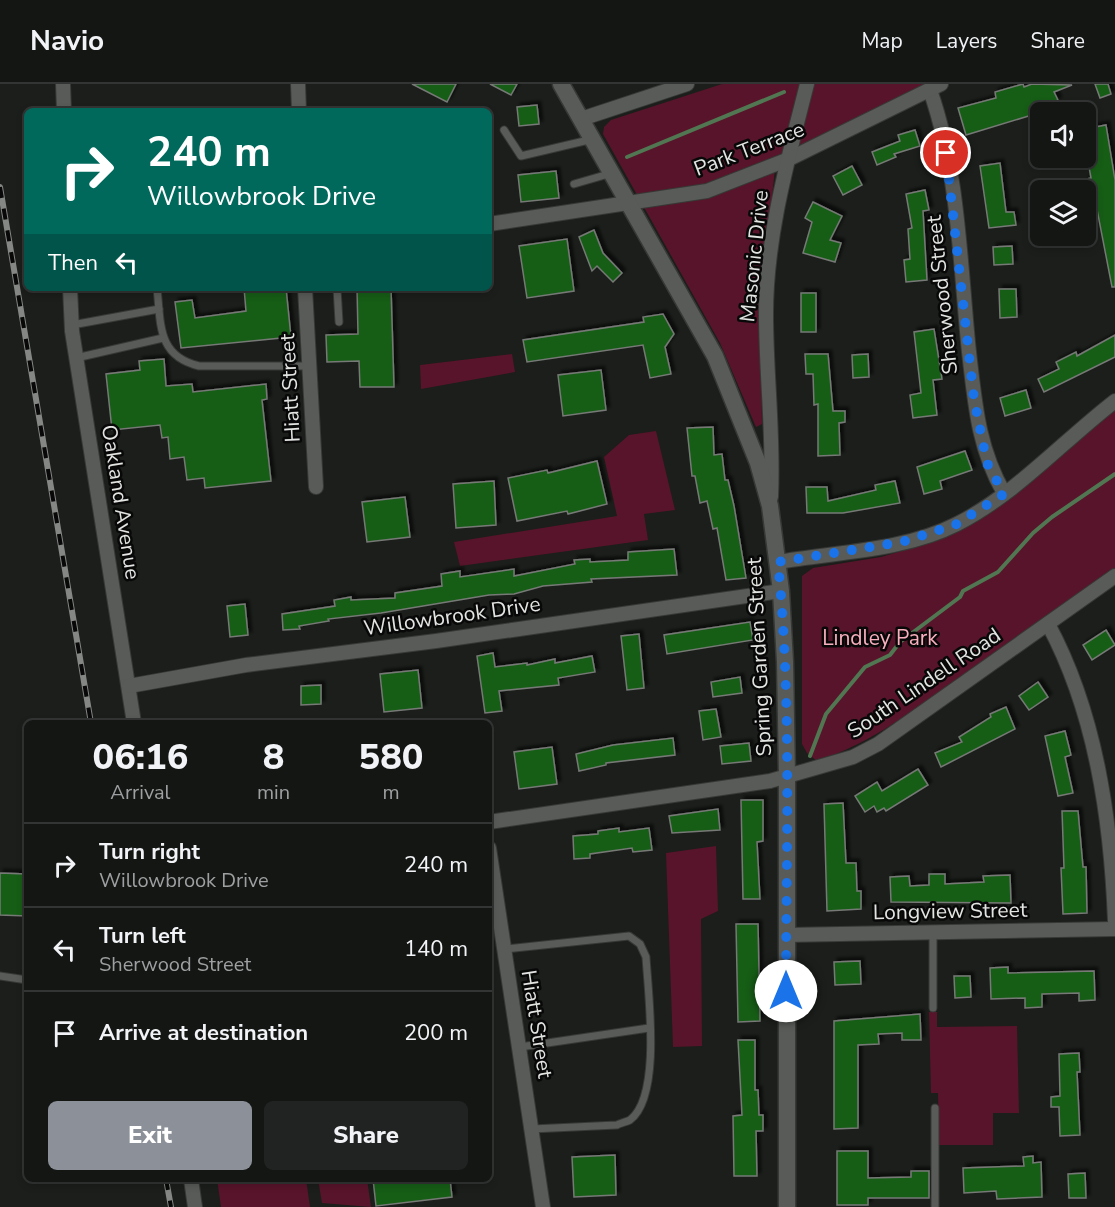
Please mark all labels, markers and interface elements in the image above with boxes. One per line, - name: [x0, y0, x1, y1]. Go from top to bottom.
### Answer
- text: Navio: [30, 22, 104, 60]
- text: Map: [861, 27, 903, 55]
- text: Layers: [936, 27, 997, 55]
- text: Share: [1030, 27, 1085, 55]
- map controls: [1030, 102, 1096, 246]
- button: sound: [1030, 102, 1096, 168]
- street label: Park Terrace: [690, 115, 808, 183]
- text: 240 m: [147, 124, 271, 181]
- pin: [920, 127, 971, 178]
- icon: right: [48, 132, 126, 210]
- icon: arrive: [929, 136, 962, 169]
- text: Willowbrook Drive: [147, 178, 376, 215]
- button: layers: [1030, 180, 1096, 246]
- street label: Masonic Drive: [733, 189, 775, 323]
- street label: Sherwood Street: [920, 213, 964, 376]
- icon: left: [110, 246, 143, 279]
- text: Then: [48, 248, 98, 278]
- street label: Hiatt Street: [273, 332, 307, 443]
- street label: Oakland Avenue: [95, 423, 147, 581]
- street label: Spring Garden Street: [740, 556, 778, 757]
- street label: Willowbrook Drive: [362, 590, 542, 642]
- street label: South Lindell Road: [842, 621, 1006, 745]
- park label: Lindley Park: [822, 624, 938, 652]
- text: 06:16: [93, 733, 188, 782]
- text: 8: [263, 733, 284, 782]
- text: 580: [359, 733, 423, 782]
- text: Arrival: [110, 779, 171, 806]
- text: min: [257, 779, 290, 806]
- text: m: [382, 779, 400, 806]
- text: Turn right: [99, 837, 200, 867]
- icon: right: [48, 849, 81, 882]
- text: 240 m: [404, 850, 468, 880]
- text: Willowbrook Drive: [99, 867, 269, 894]
- street label: Longview Street: [873, 896, 1028, 926]
- text: Turn left: [99, 921, 186, 951]
- icon: left: [48, 933, 81, 966]
- text: 140 m: [404, 934, 468, 964]
- text: Sherwood Street: [99, 951, 251, 978]
- position arrow: [754, 959, 818, 1023]
- street label: Hiatt Street: [515, 968, 559, 1081]
- icon: arrive: [48, 1017, 81, 1050]
- text: Arrive at destination: [99, 1018, 308, 1048]
- text: 200 m: [404, 1018, 468, 1048]
- button: Exit: [48, 1101, 252, 1170]
- button: Share: [264, 1101, 468, 1170]

